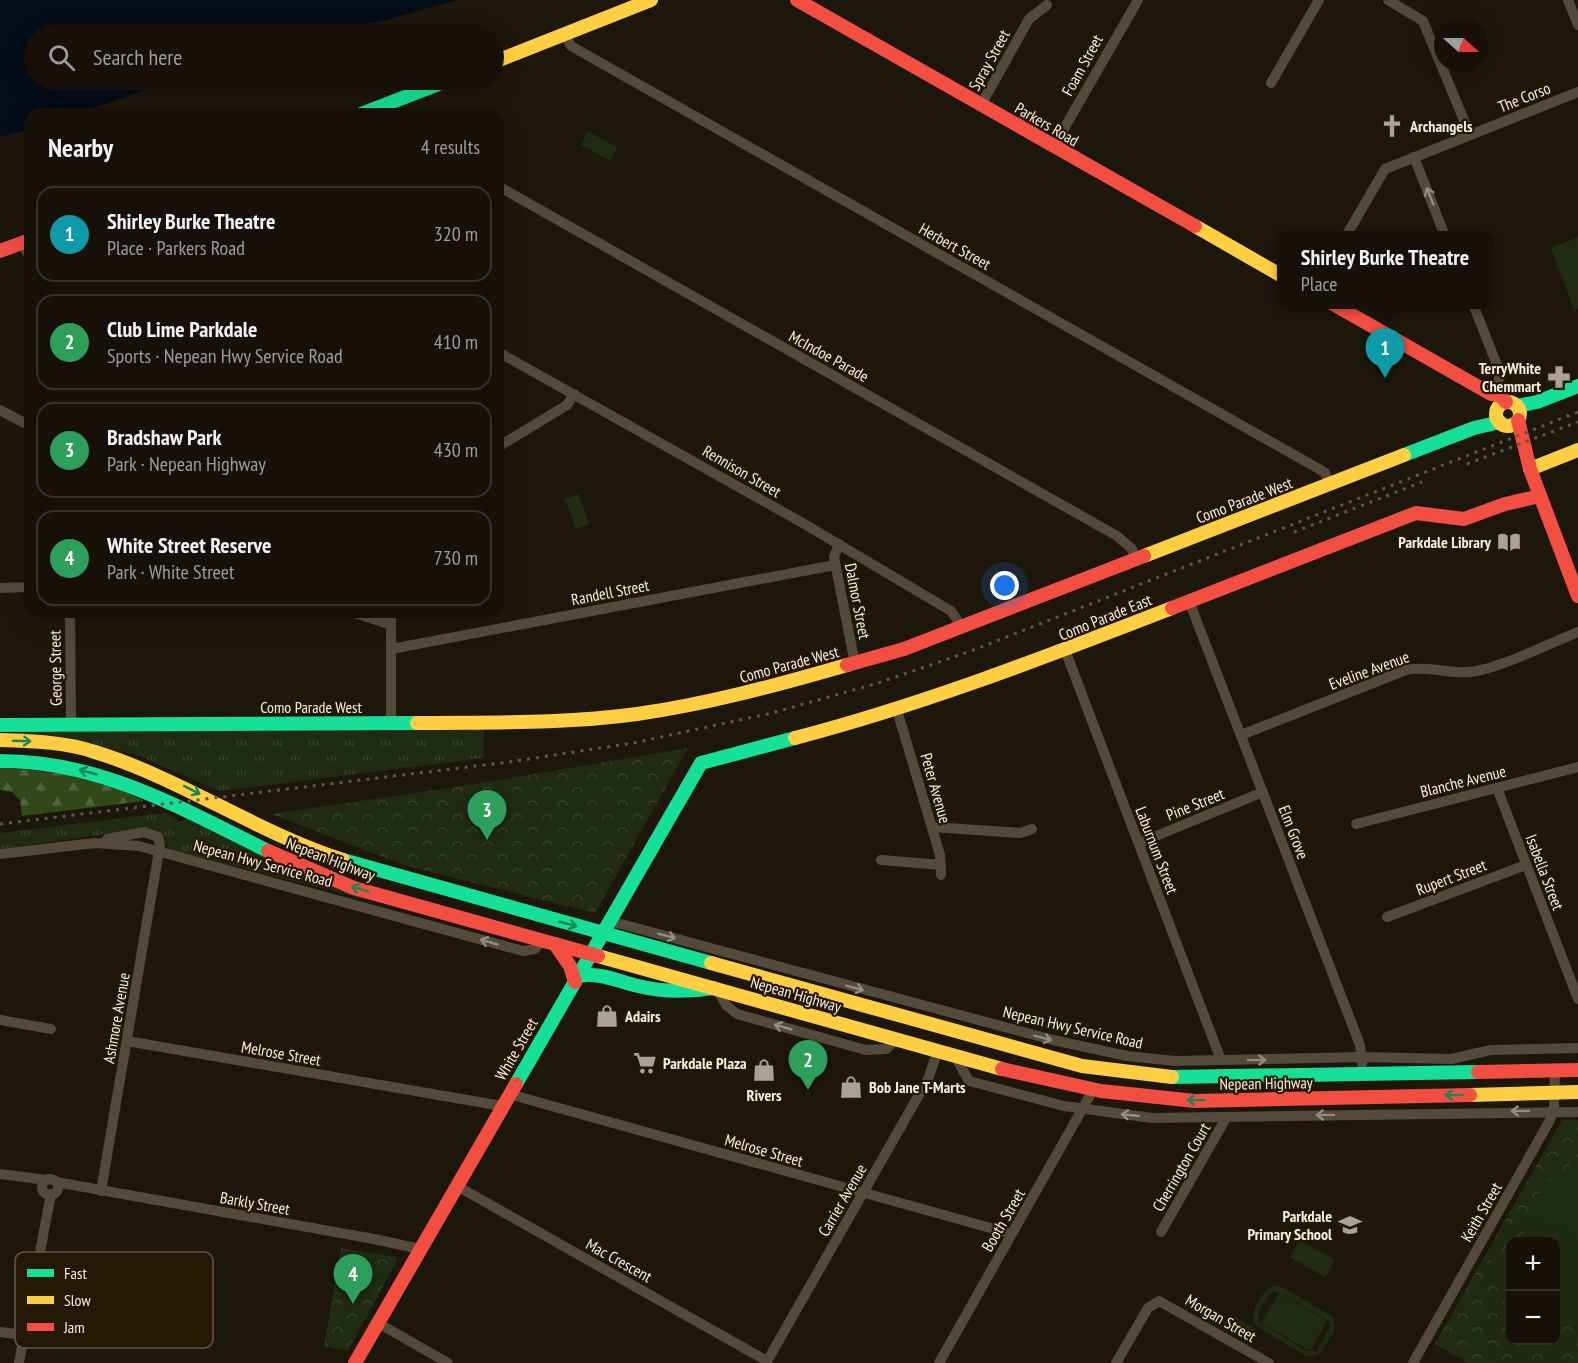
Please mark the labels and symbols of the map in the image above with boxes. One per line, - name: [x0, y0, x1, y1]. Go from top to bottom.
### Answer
- north arrow: [1434, 18, 1488, 72]
- street label: Spray Street: [964, 25, 1014, 94]
- street label: Foam Street: [1057, 30, 1107, 99]
- street label: The Corso: [1495, 77, 1553, 117]
- street label: Parkers Road: [1011, 98, 1083, 150]
- church icon: Archangels: [1379, 113, 1405, 139]
- place label: Archangels: [1409, 116, 1473, 136]
- one-way arrow: [1424, 188, 1435, 206]
- street label: Herbert Street: [916, 218, 995, 274]
- street label: McIndoe Parade: [786, 326, 872, 386]
- pin: 1: [1366, 328, 1404, 378]
- place label: TerryWhite Chemmart: [1479, 358, 1541, 396]
- pharmacy icon: TerryWhite Chemmart: [1546, 364, 1572, 390]
- street label: Rennison Street: [699, 441, 785, 502]
- street label: Como Parade West: [1193, 472, 1296, 528]
- library icon: Parkdale Library: [1496, 529, 1522, 555]
- place label: Parkdale Library: [1398, 532, 1492, 552]
- street label: Dalmor Street: [841, 561, 875, 641]
- your location: [990, 571, 1019, 600]
- street label: Randell Street: [570, 575, 651, 609]
- street label: Como Parade East: [1056, 589, 1155, 645]
- street label: George Street: [44, 629, 66, 706]
- street label: Como Parade West: [737, 641, 841, 687]
- street label: Eveline Avenue: [1326, 646, 1412, 694]
- street label: Como Parade West: [260, 697, 362, 717]
- one-way arrow: [11, 735, 31, 746]
- street label: Peter Avenue: [916, 751, 956, 825]
- street label: Blanche Avenue: [1418, 761, 1508, 801]
- one-way arrow: [79, 766, 98, 777]
- street label: Pine Street: [1163, 783, 1227, 825]
- one-way arrow: [182, 785, 200, 797]
- pin: 3: [468, 790, 506, 840]
- street label: Elm Grove: [1275, 802, 1313, 862]
- street label: Laburnum Street: [1131, 803, 1183, 897]
- street label: Isabella Street: [1521, 831, 1569, 913]
- street label: Nepean Highway: [284, 833, 378, 885]
- street label: Nepean Hwy Service Road: [191, 835, 335, 891]
- street label: Rupert Street: [1413, 854, 1490, 900]
- one-way arrow: [350, 883, 369, 894]
- one-way arrow: [558, 919, 577, 930]
- one-way arrow: [657, 931, 676, 942]
- one-way arrow: [480, 935, 499, 947]
- street label: Ashmore Avenue: [98, 971, 134, 1065]
- street label: Nepean Highway: [748, 972, 844, 1016]
- one-way arrow: [845, 982, 864, 994]
- street label: Nepean Hwy Service Road: [1001, 1001, 1145, 1053]
- shop icon: Adairs: [594, 1003, 620, 1029]
- place label: Adairs: [624, 1006, 661, 1026]
- street label: White Street: [490, 1014, 542, 1084]
- one-way arrow: [774, 1021, 793, 1032]
- one-way arrow: [1033, 1032, 1052, 1044]
- street label: Melrose Street: [240, 1036, 323, 1070]
- pin: 2: [788, 1040, 828, 1090]
- supermarket icon: Parkdale Plaza: [632, 1050, 658, 1076]
- place label: Parkdale Plaza: [663, 1053, 747, 1073]
- one-way arrow: [1247, 1054, 1266, 1065]
- shop icon: Rivers: [751, 1057, 777, 1083]
- street label: Nepean Highway: [1219, 1072, 1313, 1094]
- shop icon: Bob Jane T-Marts: [838, 1074, 864, 1100]
- place label: Bob Jane T-Marts: [869, 1077, 966, 1097]
- place label: Rivers: [746, 1085, 782, 1105]
- one-way arrow: [1445, 1089, 1464, 1101]
- one-way arrow: [1187, 1095, 1207, 1106]
- one-way arrow: [1510, 1105, 1530, 1117]
- one-way arrow: [1120, 1109, 1140, 1120]
- one-way arrow: [1315, 1109, 1335, 1121]
- street label: Cherrington Court: [1148, 1119, 1215, 1215]
- street label: Melrose Street: [723, 1129, 806, 1171]
- street label: Carrier Avenue: [813, 1160, 871, 1240]
- street label: Keith Street: [1456, 1178, 1506, 1245]
- street label: Booth Street: [977, 1184, 1029, 1255]
- street label: Barkly Street: [219, 1187, 292, 1219]
- place label: Parkdale Primary School: [1247, 1206, 1332, 1244]
- school or university icon: Parkdale Primary School: [1337, 1212, 1363, 1238]
- street label: Mac Crescent: [583, 1234, 656, 1287]
- legend: [15, 1252, 213, 1348]
- pin: 4: [334, 1254, 372, 1304]
- text: Fast: [64, 1263, 87, 1283]
- text: Slow: [64, 1290, 91, 1310]
- street label: Morgan Street: [1182, 1290, 1260, 1347]
- text: Jam: [63, 1317, 85, 1337]

